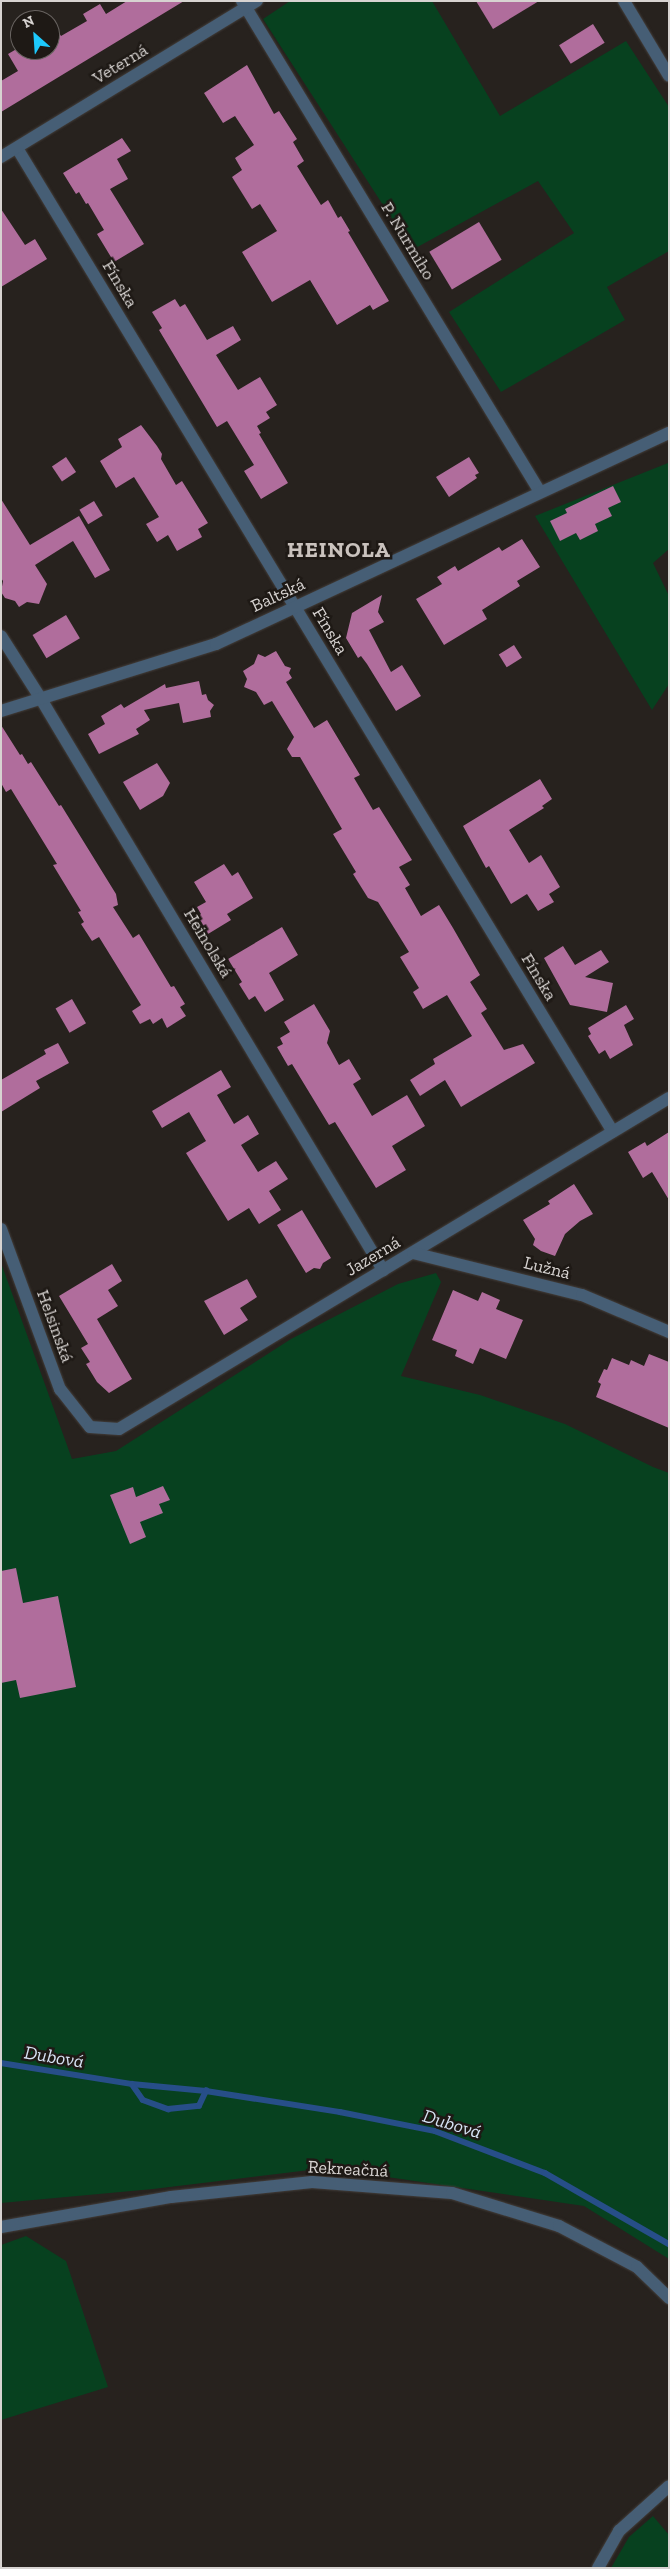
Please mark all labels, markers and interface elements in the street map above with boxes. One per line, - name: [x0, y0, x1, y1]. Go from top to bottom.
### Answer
- north arrow: [10, 10, 60, 60]
- text: N: [20, 12, 37, 32]
- street label: Veterná: [88, 39, 152, 89]
- street label: P. Nurmiho: [376, 198, 440, 284]
- street label: Fínska: [98, 256, 142, 312]
- district label: HEINOLA: [286, 537, 392, 563]
- street label: Baltská: [248, 573, 308, 617]
- street label: Fínska: [308, 603, 352, 659]
- street label: Heinolská: [179, 904, 237, 982]
- street label: Fínska: [517, 949, 561, 1005]
- street label: Jazerná: [342, 1231, 404, 1281]
- street label: Lužná: [522, 1252, 572, 1284]
- street label: Helsinská: [32, 1287, 78, 1365]
- water label: Dubová: [23, 2041, 85, 2073]
- water label: Dubová: [420, 2104, 484, 2144]
- street label: Rekreačná: [307, 2156, 389, 2182]

